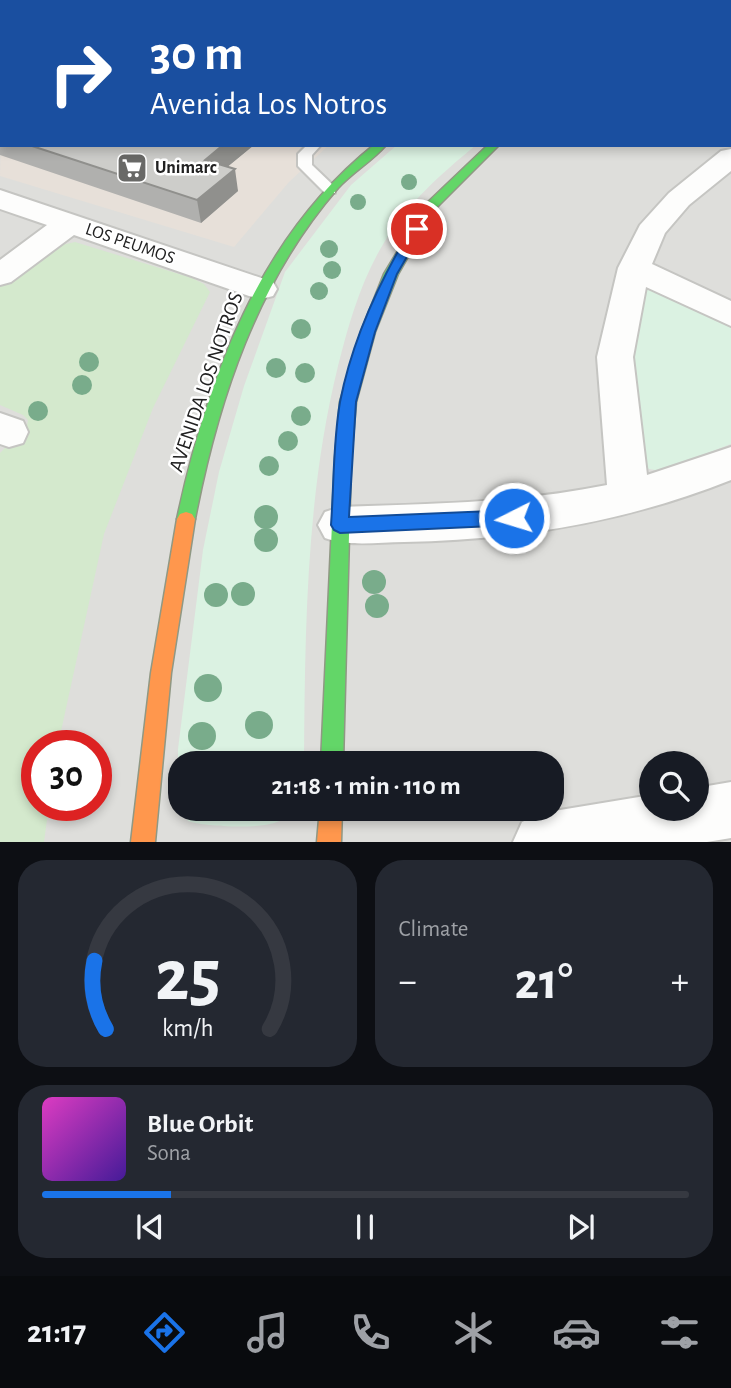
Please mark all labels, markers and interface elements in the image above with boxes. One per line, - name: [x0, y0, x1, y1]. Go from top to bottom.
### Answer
- icon: right: [35, 28, 126, 119]
- text: 30 m: [150, 30, 244, 79]
- text: Avenida Los Notros: [150, 88, 387, 120]
- supermarket icon: Unimarc: [115, 151, 149, 185]
- place label: Unimarc: [155, 159, 217, 177]
- pin: [387, 199, 447, 259]
- icon: arrive: [398, 210, 436, 248]
- street label: LOS PEUMOS: [83, 220, 177, 268]
- street label: AVENIDA LOS NOTROS: [165, 289, 247, 475]
- position arrow: [477, 481, 551, 555]
- speed limit sign: 30: [21, 730, 112, 821]
- map controls: [639, 751, 709, 821]
- button: search: [639, 751, 709, 821]
- text: 21:18 · 1 min · 110 m: [271, 773, 461, 799]
- text: Climate: [399, 918, 468, 941]
- text: 25: [154, 942, 220, 1015]
- text: 21°: [515, 956, 573, 1008]
- text: −: [399, 963, 417, 1001]
- text: +: [671, 963, 689, 1001]
- text: km/h: [161, 1016, 213, 1041]
- text: Blue Orbit: [147, 1111, 253, 1137]
- text: Sona: [147, 1142, 191, 1165]
- icon: previous: [131, 1208, 169, 1246]
- icon: pause: [346, 1208, 384, 1246]
- icon: next: [562, 1208, 600, 1246]
- icon: directions: [140, 1308, 189, 1357]
- icon: music: [243, 1308, 292, 1357]
- icon: phone: [346, 1308, 395, 1357]
- icon: climate: [449, 1308, 498, 1357]
- icon: car: [552, 1308, 601, 1357]
- icon: filters: [655, 1308, 704, 1357]
- text: 21:17: [27, 1316, 86, 1348]

